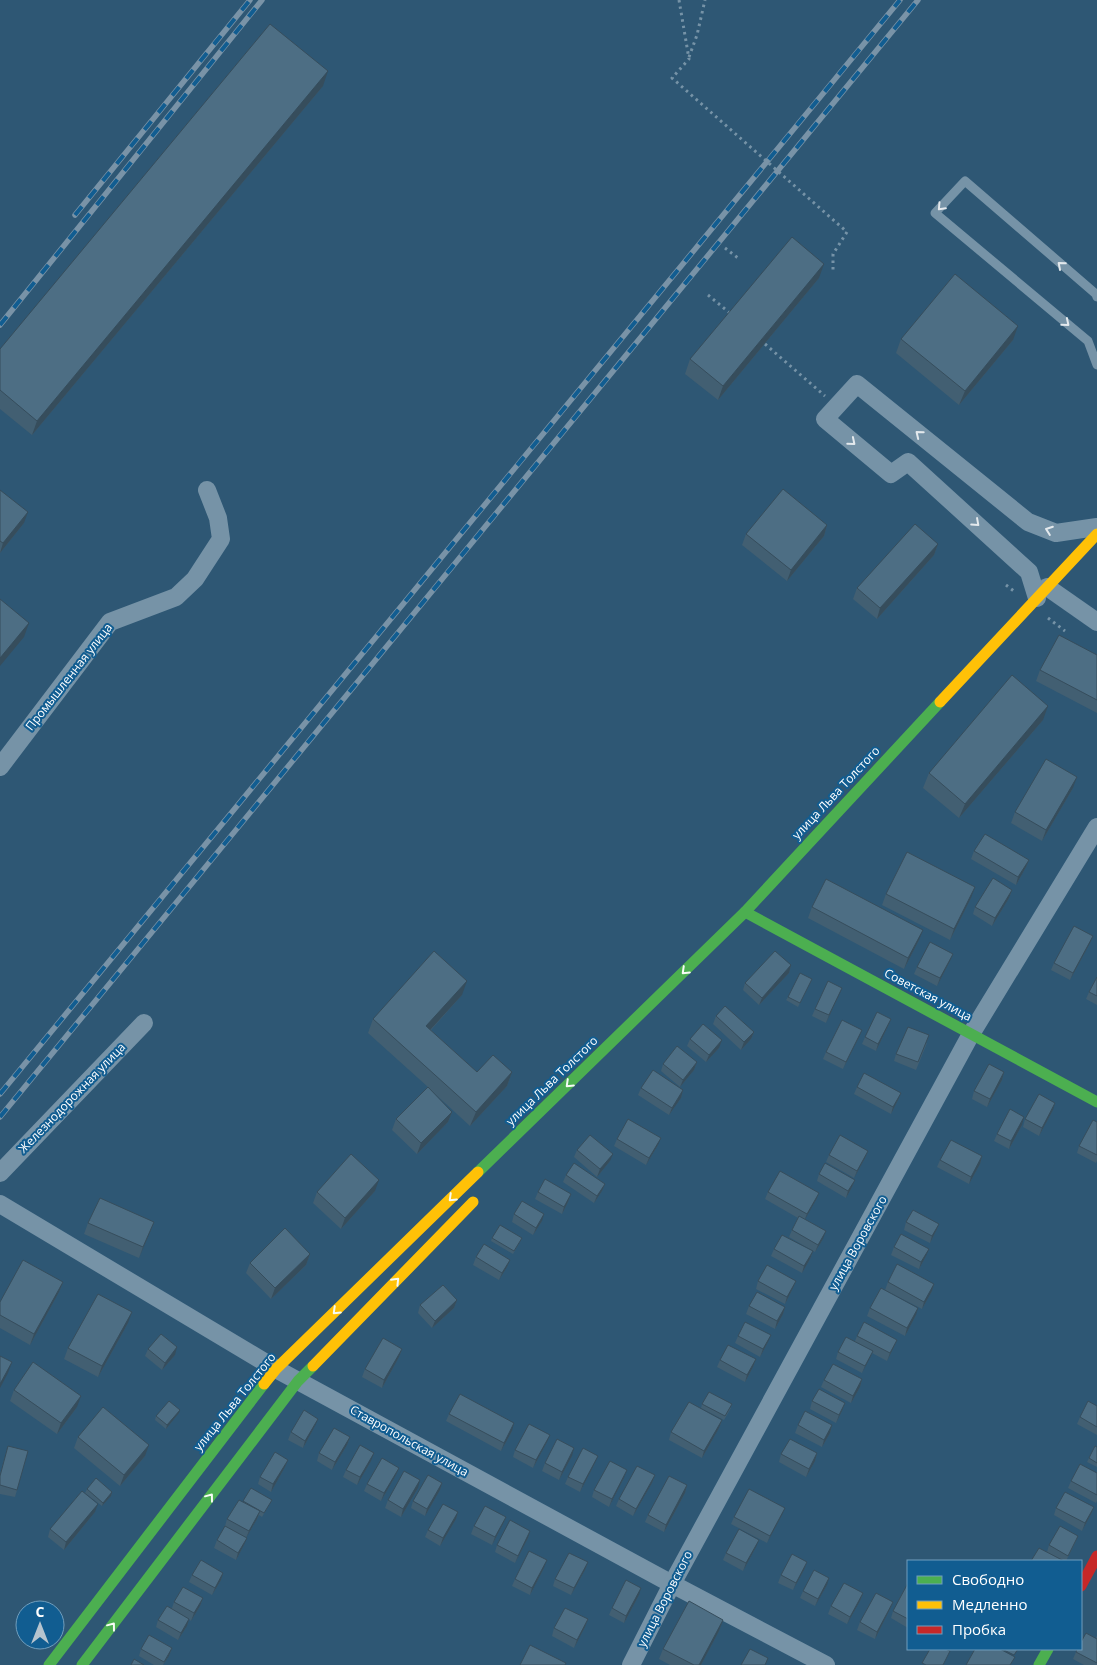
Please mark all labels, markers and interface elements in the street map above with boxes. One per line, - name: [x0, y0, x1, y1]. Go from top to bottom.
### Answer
- one-way arrow: [938, 201, 947, 210]
- one-way arrow: [1058, 261, 1067, 270]
- one-way arrow: [1061, 317, 1070, 326]
- one-way arrow: [916, 432, 925, 440]
- one-way arrow: [846, 436, 855, 444]
- one-way arrow: [970, 517, 979, 526]
- one-way arrow: [1045, 526, 1054, 536]
- street label: Промышленная улица: [21, 619, 116, 734]
- street label: улица Льва Толстого: [788, 742, 883, 843]
- street label: Советская улица: [881, 964, 975, 1025]
- one-way arrow: [682, 965, 691, 974]
- street label: улица Льва Толстого: [502, 1032, 601, 1129]
- street label: Железнодорожная улица: [14, 1039, 129, 1157]
- one-way arrow: [566, 1078, 575, 1087]
- one-way arrow: [449, 1192, 458, 1201]
- street label: улица Воровского: [824, 1192, 891, 1293]
- one-way arrow: [390, 1278, 399, 1287]
- one-way arrow: [333, 1305, 342, 1314]
- street label: улица Льва Толстого: [190, 1349, 280, 1454]
- street label: Ставропольская улица: [347, 1401, 472, 1480]
- one-way arrow: [204, 1493, 213, 1503]
- street label: улица Воровского: [633, 1548, 696, 1650]
- legend: [907, 1560, 1082, 1650]
- text: Свободно: [952, 1569, 1024, 1589]
- text: Медленно: [952, 1594, 1028, 1614]
- north arrow: [15, 1600, 65, 1650]
- text: С: [36, 1602, 45, 1621]
- text: Пробка: [952, 1619, 1006, 1639]
- one-way arrow: [106, 1623, 114, 1632]

